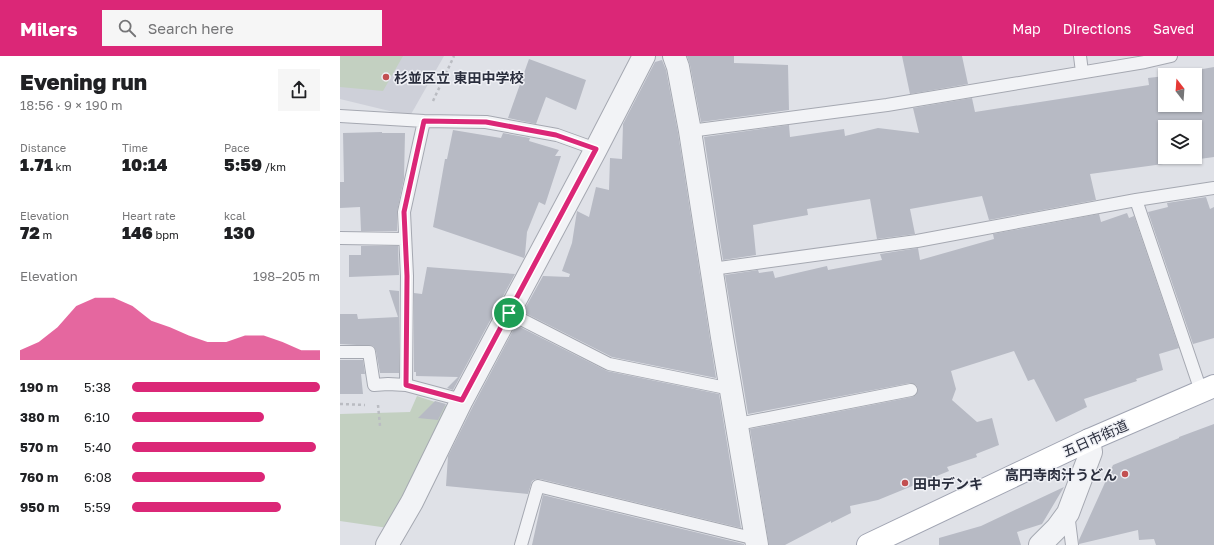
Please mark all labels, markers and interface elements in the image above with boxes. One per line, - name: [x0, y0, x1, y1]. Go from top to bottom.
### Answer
- search box: [102, 10, 382, 46]
- text: Milers: [20, 17, 78, 40]
- icon: search: [116, 17, 138, 39]
- text: Search here: [148, 19, 234, 37]
- text: Map: [1012, 20, 1041, 37]
- text: Directions: [1063, 20, 1131, 37]
- text: Saved: [1153, 20, 1194, 37]
- text: Evening run: [20, 68, 147, 95]
- north arrow: [1158, 68, 1202, 112]
- map controls: [1158, 68, 1202, 164]
- button: share: [278, 69, 320, 111]
- place label: 杉並区立 東田中学校: [394, 69, 524, 86]
- marker: 杉並区立 東田中学校: [381, 72, 391, 82]
- text: 18:56 · 9 × 190 m: [20, 97, 122, 113]
- button: layers: [1158, 120, 1202, 164]
- text: Distance: [20, 141, 66, 154]
- text: Time: [122, 141, 148, 154]
- text: Pace: [224, 141, 250, 154]
- text: 1.71: [20, 154, 53, 175]
- text: 10:14: [122, 154, 168, 175]
- text: 5:59: [224, 154, 262, 175]
- text: km: [53, 160, 72, 173]
- text: /km: [262, 160, 286, 173]
- text: Elevation: [20, 209, 69, 222]
- text: Heart rate: [122, 209, 176, 222]
- text: kcal: [224, 209, 246, 222]
- text: 72: [20, 222, 40, 243]
- text: 146: [122, 222, 153, 243]
- text: 130: [224, 222, 255, 243]
- text: m: [40, 228, 52, 241]
- text: bpm: [153, 228, 179, 241]
- text: Elevation: [20, 268, 78, 284]
- text: 198–205 m: [253, 268, 320, 284]
- pin: [492, 296, 526, 330]
- icon: arrive: [498, 302, 520, 324]
- text: 190 m: [20, 379, 58, 395]
- text: 5:38: [84, 379, 111, 395]
- text: 380 m: [20, 409, 59, 425]
- text: 6:10: [84, 409, 110, 425]
- street label: 五日市街道: [1060, 416, 1130, 460]
- text: 570 m: [20, 439, 58, 455]
- text: 5:40: [84, 439, 111, 455]
- place label: 高円寺肉汁うどん: [1005, 466, 1117, 483]
- text: 760 m: [20, 469, 58, 485]
- text: 6:08: [84, 469, 112, 485]
- marker: 高円寺肉汁うどん: [1120, 469, 1130, 479]
- place label: 田中デンキ: [913, 475, 983, 492]
- marker: 田中デンキ: [900, 478, 910, 488]
- text: 950 m: [20, 499, 59, 515]
- text: 5:59: [84, 499, 111, 515]

